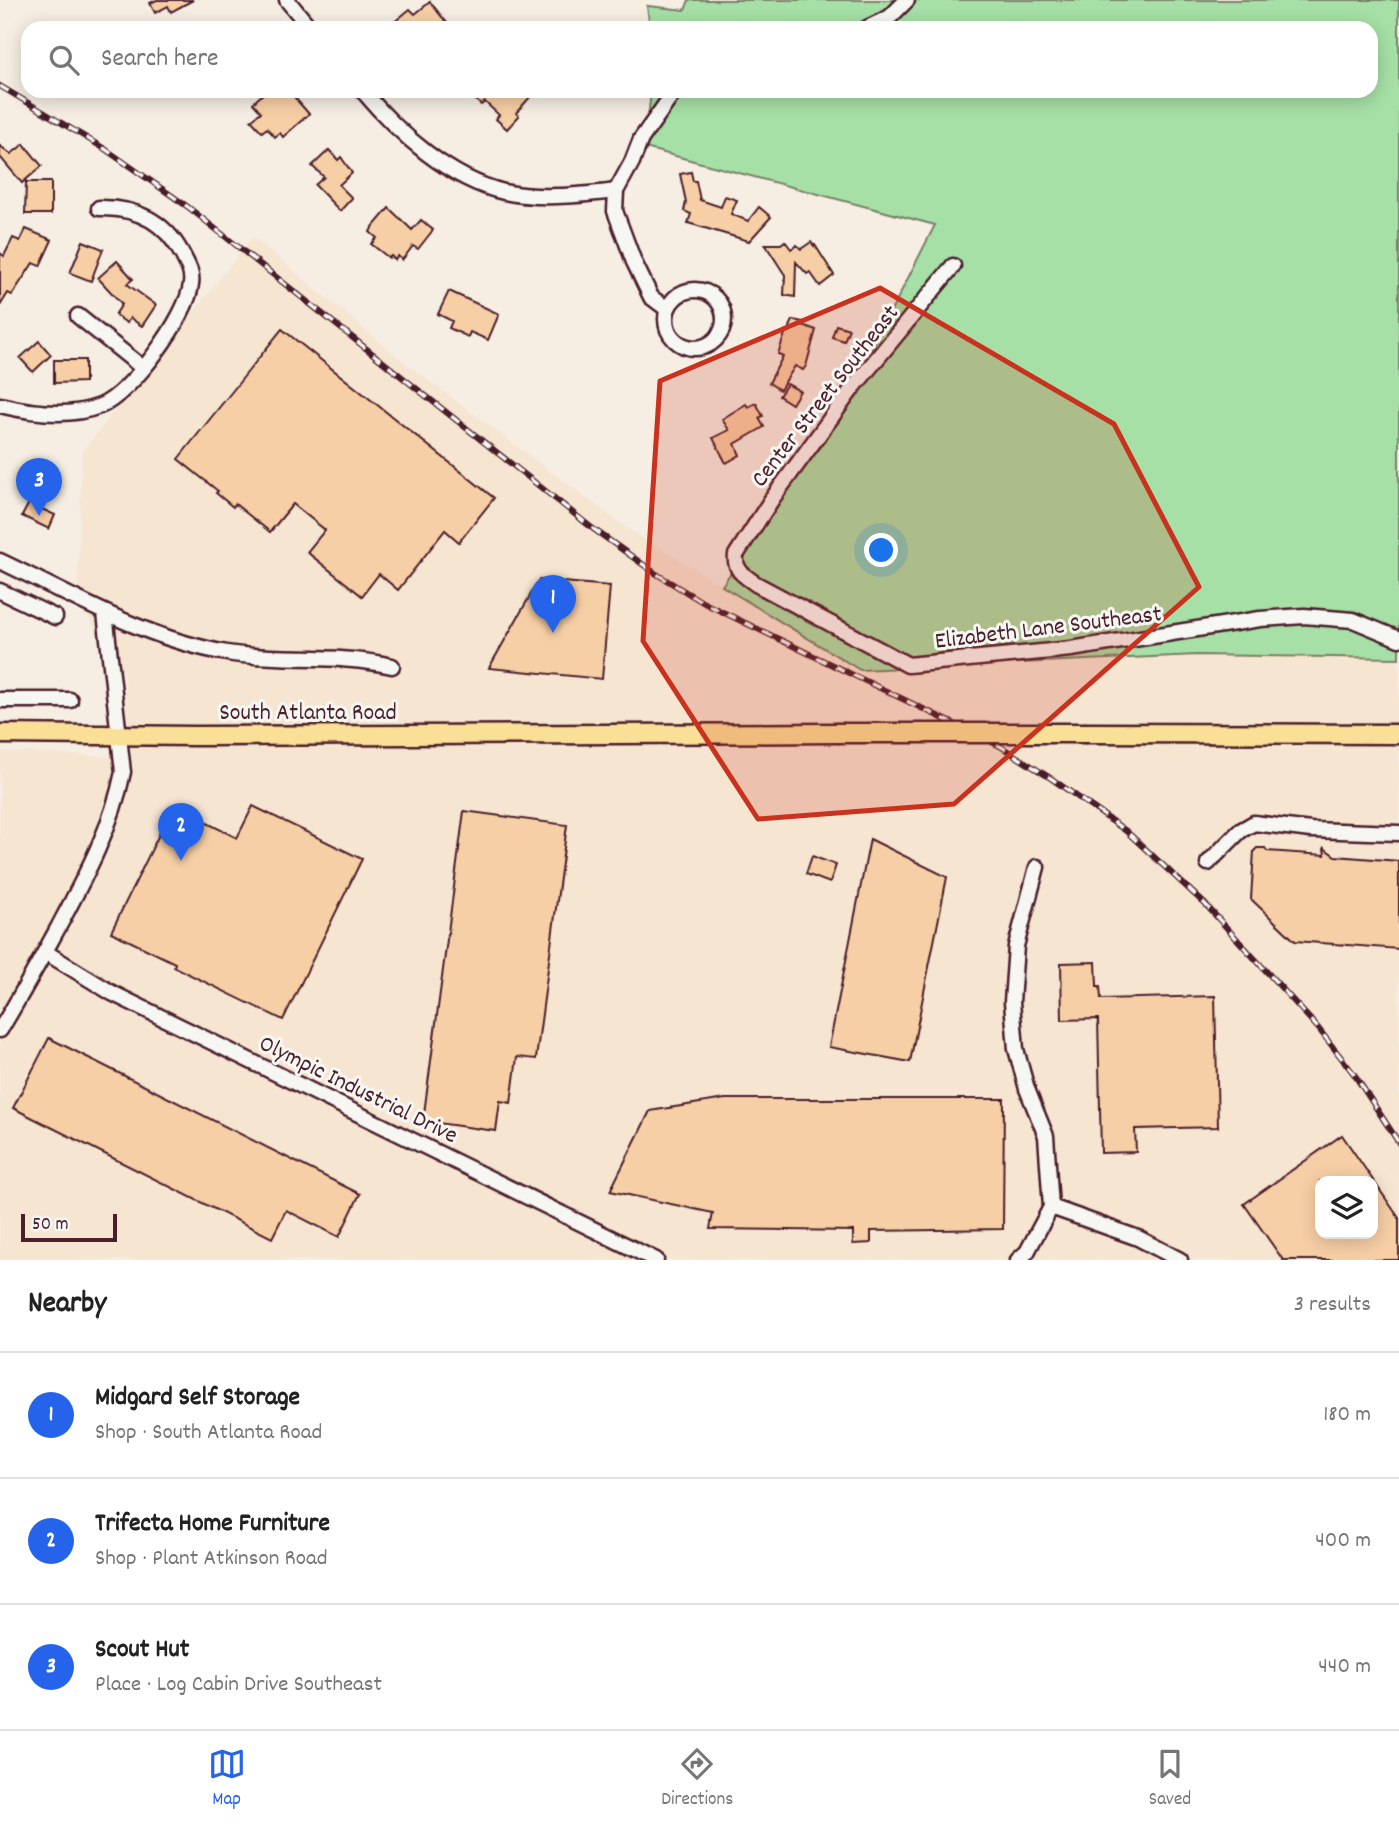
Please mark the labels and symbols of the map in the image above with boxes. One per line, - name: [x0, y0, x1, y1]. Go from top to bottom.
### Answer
- street label: Center Street Southeast: [744, 298, 909, 495]
- pin: 3: [16, 458, 62, 516]
- your location: [864, 533, 898, 567]
- pin: 1: [530, 575, 576, 633]
- street label: Elizabeth Lane Southeast: [933, 598, 1164, 660]
- street label: South Atlanta Road: [219, 697, 397, 731]
- pin: 2: [158, 803, 204, 861]
- street label: Olympic Industrial Drive: [253, 1028, 463, 1154]
- scale bar: [21, 1211, 117, 1243]

